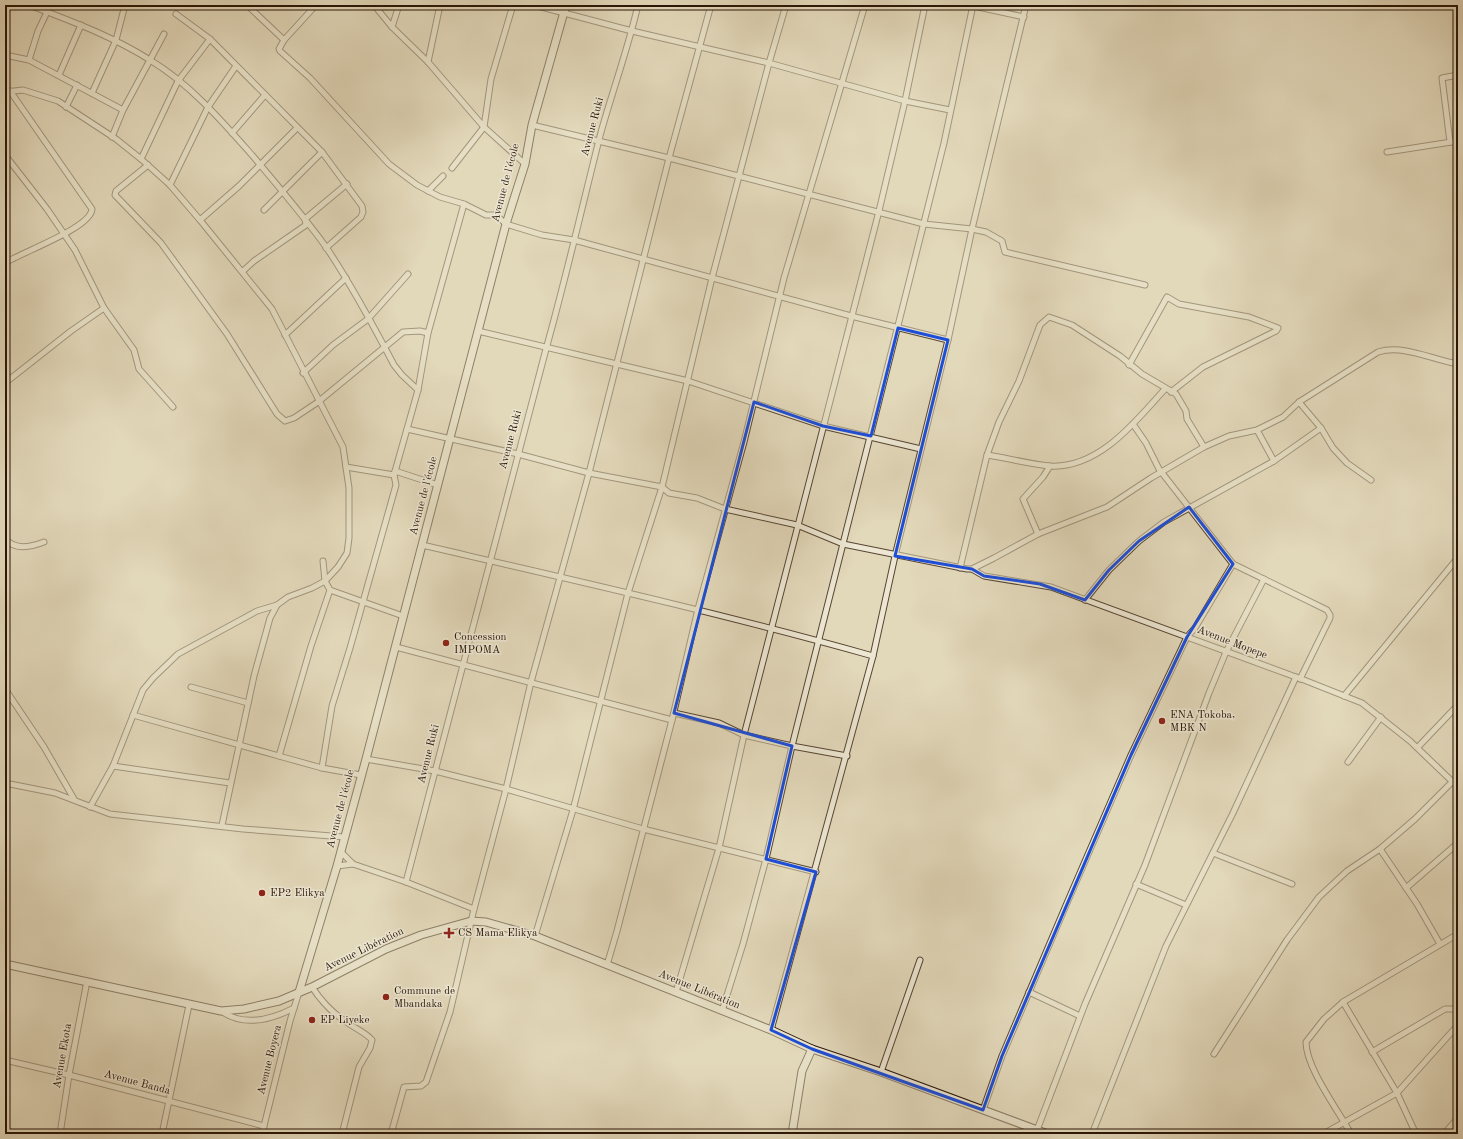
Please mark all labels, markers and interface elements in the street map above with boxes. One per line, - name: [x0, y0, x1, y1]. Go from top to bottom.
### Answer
- street label: Avenue Ruki: [580, 96, 606, 158]
- street label: Avenue de l'école: [490, 143, 522, 223]
- street label: Avenue Ruki: [498, 409, 524, 471]
- street label: Avenue de l'école: [408, 456, 440, 536]
- street label: Avenue Mopepe: [1195, 625, 1269, 661]
- place label: Concession IMPOMA: [454, 632, 507, 656]
- marker: Concession IMPOMA: [441, 638, 451, 648]
- place label: ENA Tokoba, MBK N: [1170, 710, 1235, 734]
- marker: ENA Tokoba, MBK N: [1157, 716, 1167, 726]
- street label: Avenue Ruki: [416, 723, 442, 785]
- street label: Avenue de l'école: [325, 769, 357, 849]
- marker: EP2 Elikya: [257, 888, 267, 898]
- place label: EP2 Elikya: [270, 888, 325, 899]
- street label: Avenue Libération: [322, 926, 406, 974]
- marker: CS Mama Elikya: [443, 927, 455, 939]
- place label: CS Mama Elikya: [458, 928, 538, 939]
- street label: Avenue Libération: [657, 969, 742, 1011]
- place label: Commune de Mbandaka: [394, 986, 455, 1010]
- marker: Commune de Mbandaka: [381, 992, 391, 1002]
- marker: EP Liyeke: [307, 1015, 317, 1025]
- place label: EP Liyeke: [320, 1015, 370, 1026]
- street label: Avenue Ekota: [52, 1022, 74, 1089]
- street label: Avenue Boyera: [256, 1024, 284, 1096]
- street label: Avenue Banda: [103, 1069, 172, 1097]

